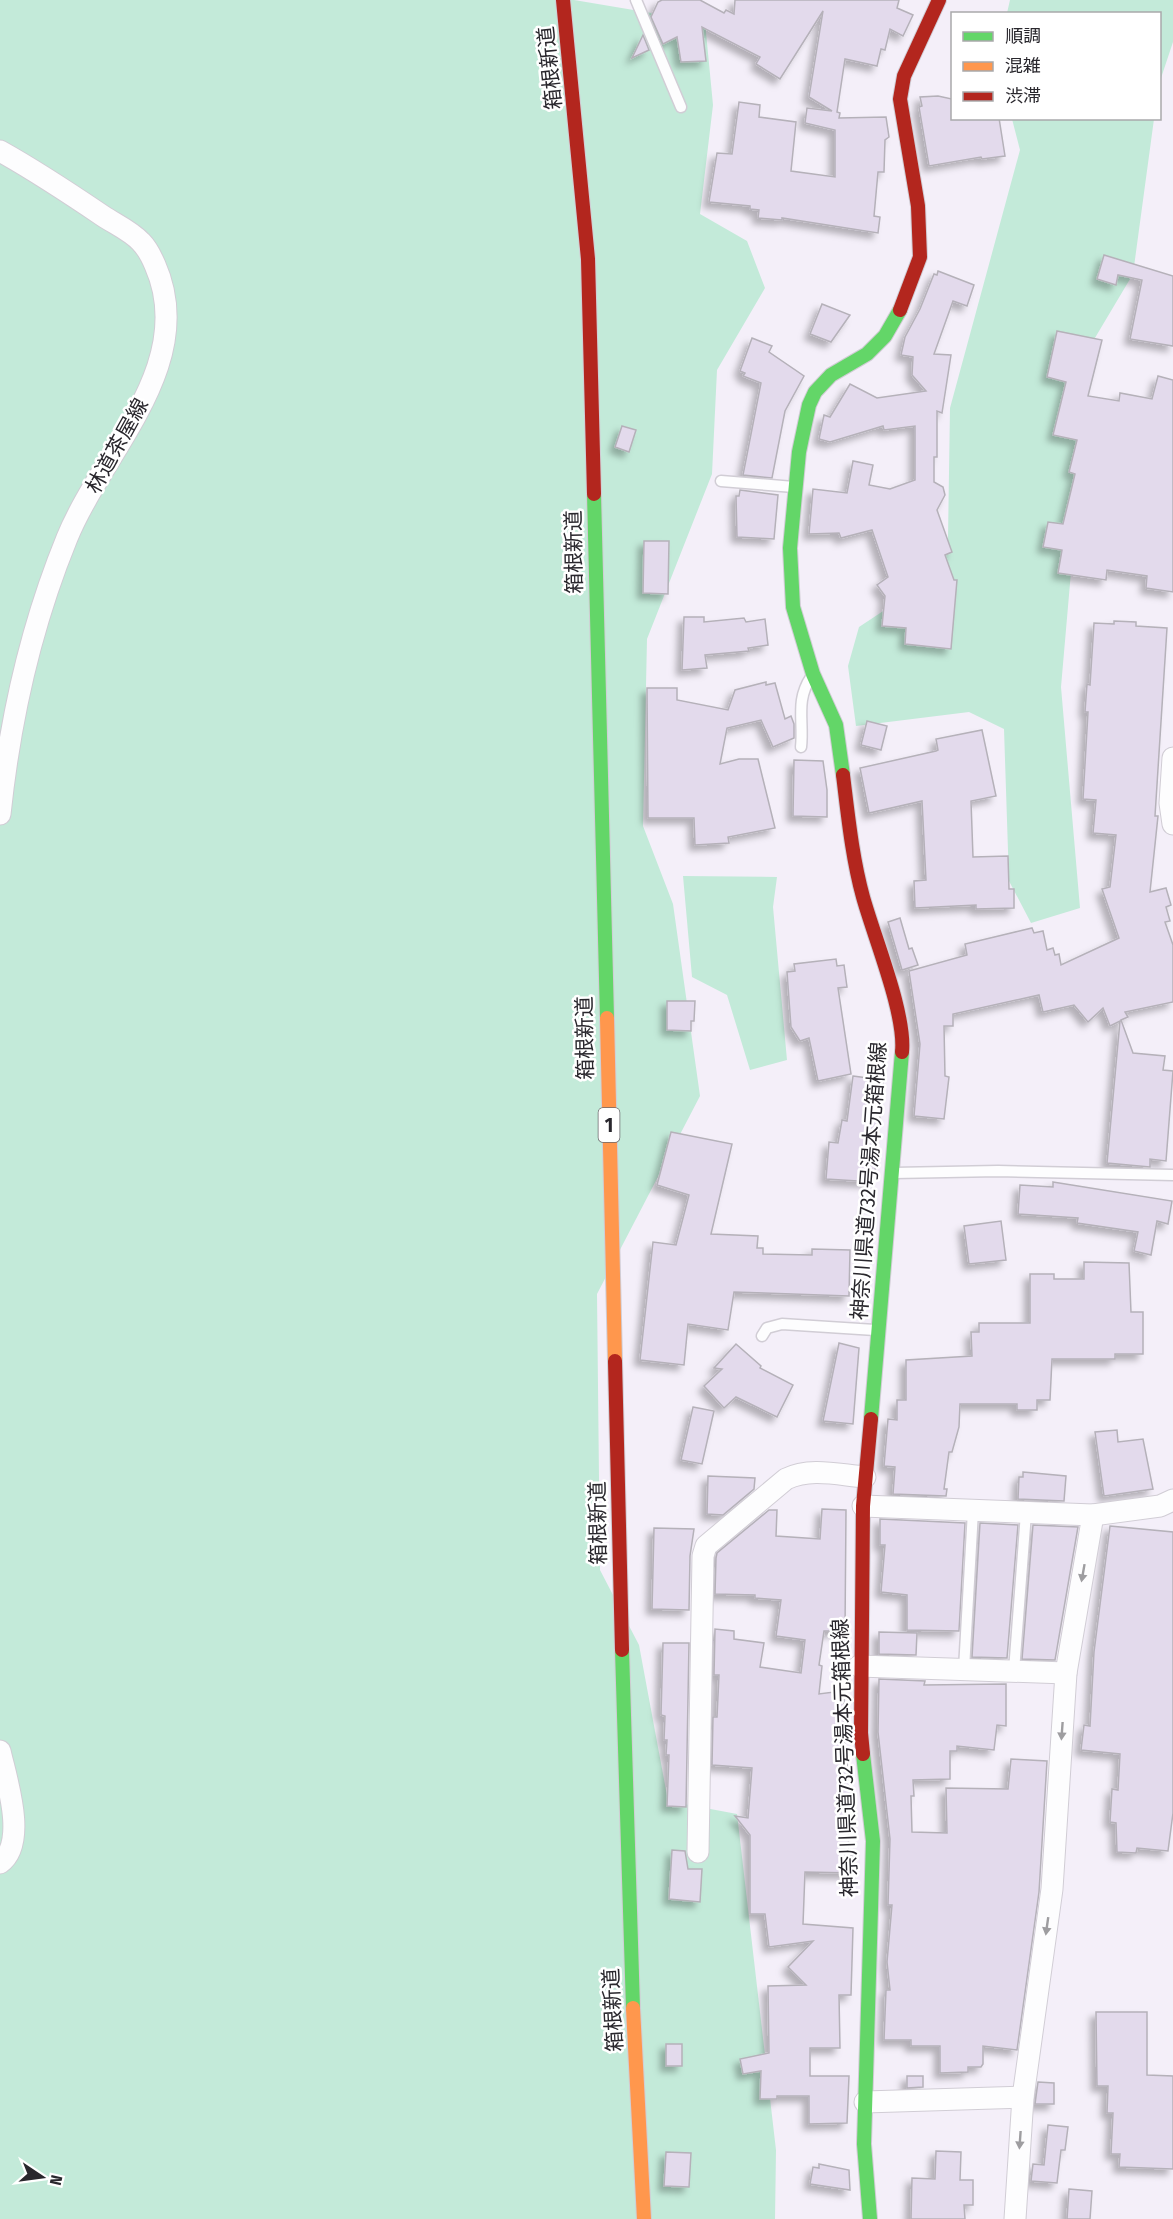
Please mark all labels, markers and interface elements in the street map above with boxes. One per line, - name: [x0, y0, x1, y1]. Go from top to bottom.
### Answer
- legend: [951, 12, 1161, 120]
- street label: 箱根新道: [533, 25, 567, 111]
- text: 順調: [1005, 25, 1041, 47]
- text: 混雑: [1005, 55, 1041, 77]
- text: 渋滞: [1005, 85, 1041, 107]
- street label: 林道茶屋線: [80, 394, 154, 498]
- street label: 箱根新道: [560, 510, 588, 594]
- street label: 箱根新道: [571, 996, 599, 1080]
- street label: 神奈川県道732号湯本元箱根線: [846, 1041, 892, 1321]
- road number: 1: [598, 1108, 620, 1142]
- street label: 箱根新道: [584, 1481, 612, 1565]
- one-way arrow: [1078, 1563, 1087, 1582]
- street label: 神奈川県道732号湯本元箱根線: [827, 1618, 863, 1898]
- one-way arrow: [1058, 1722, 1067, 1741]
- one-way arrow: [1043, 1916, 1052, 1935]
- street label: 箱根新道: [598, 1967, 628, 2053]
- one-way arrow: [1016, 2130, 1025, 2149]
- north arrow: [12, 2147, 72, 2207]
- text: N: [46, 2173, 66, 2187]

